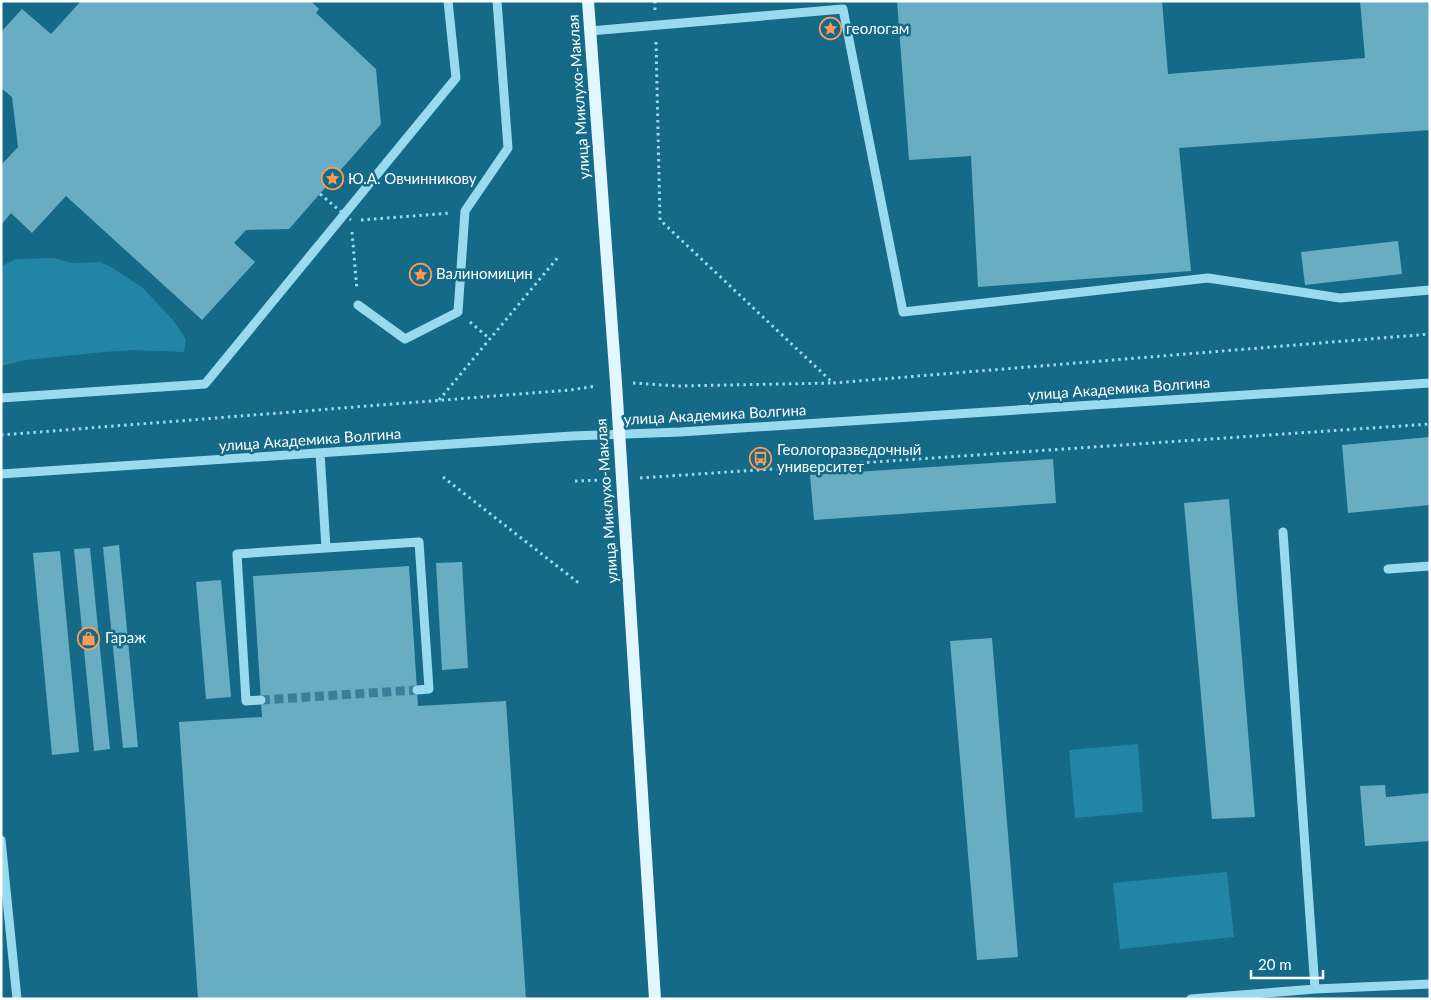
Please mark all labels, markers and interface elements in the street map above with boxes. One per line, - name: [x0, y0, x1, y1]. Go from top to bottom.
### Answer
- street label: улица Миклухо-Маклая: [563, 14, 593, 180]
- place icon: геологам: [818, 17, 842, 41]
- place label: геологам: [846, 19, 909, 37]
- place icon: Ю.А. Овчинникову: [320, 167, 344, 191]
- place label: Ю.А. Овчинникову: [348, 169, 477, 187]
- place icon: Валиномицин: [408, 262, 432, 286]
- place label: Валиномицин: [436, 264, 533, 282]
- street label: улица Академика Волгина: [1027, 373, 1211, 403]
- street label: улица Академика Волгина: [623, 400, 807, 428]
- street label: улица Миклухо-Маклая: [591, 418, 621, 584]
- street label: улица Академика Волгина: [218, 424, 402, 454]
- place label: Геологоразведочный университет: [777, 440, 921, 475]
- bus stop icon: Геологоразведочный университет: [749, 447, 773, 471]
- shop icon: Гараж: [77, 626, 101, 650]
- place label: Гараж: [105, 628, 146, 646]
- scale bar: [1251, 948, 1324, 980]
- text: 20 m: [1258, 955, 1292, 973]

